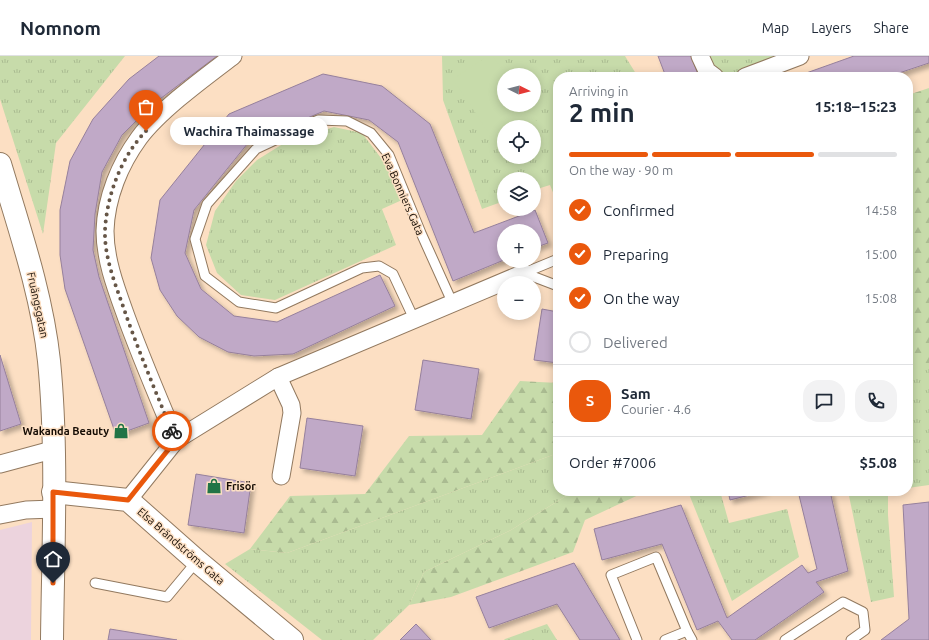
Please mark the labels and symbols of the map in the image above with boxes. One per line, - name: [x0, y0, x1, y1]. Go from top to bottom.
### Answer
- north arrow: [497, 68, 541, 112]
- pin: [129, 90, 163, 131]
- callout: Wachira Thaimassage: [170, 117, 328, 145]
- street label: Eva Bonniers Gata: [379, 151, 427, 237]
- street label: Fruängsgatan: [25, 271, 51, 339]
- courier: [152, 411, 192, 451]
- shop icon: Wakanda Beauty: [112, 422, 130, 440]
- place label: Wakanda Beauty: [23, 425, 109, 437]
- shop icon: Frisör: [205, 477, 223, 495]
- place label: Frisör: [226, 480, 256, 492]
- street label: Elsa Brändströms Gata: [135, 505, 227, 587]
- pin: [36, 542, 70, 583]

